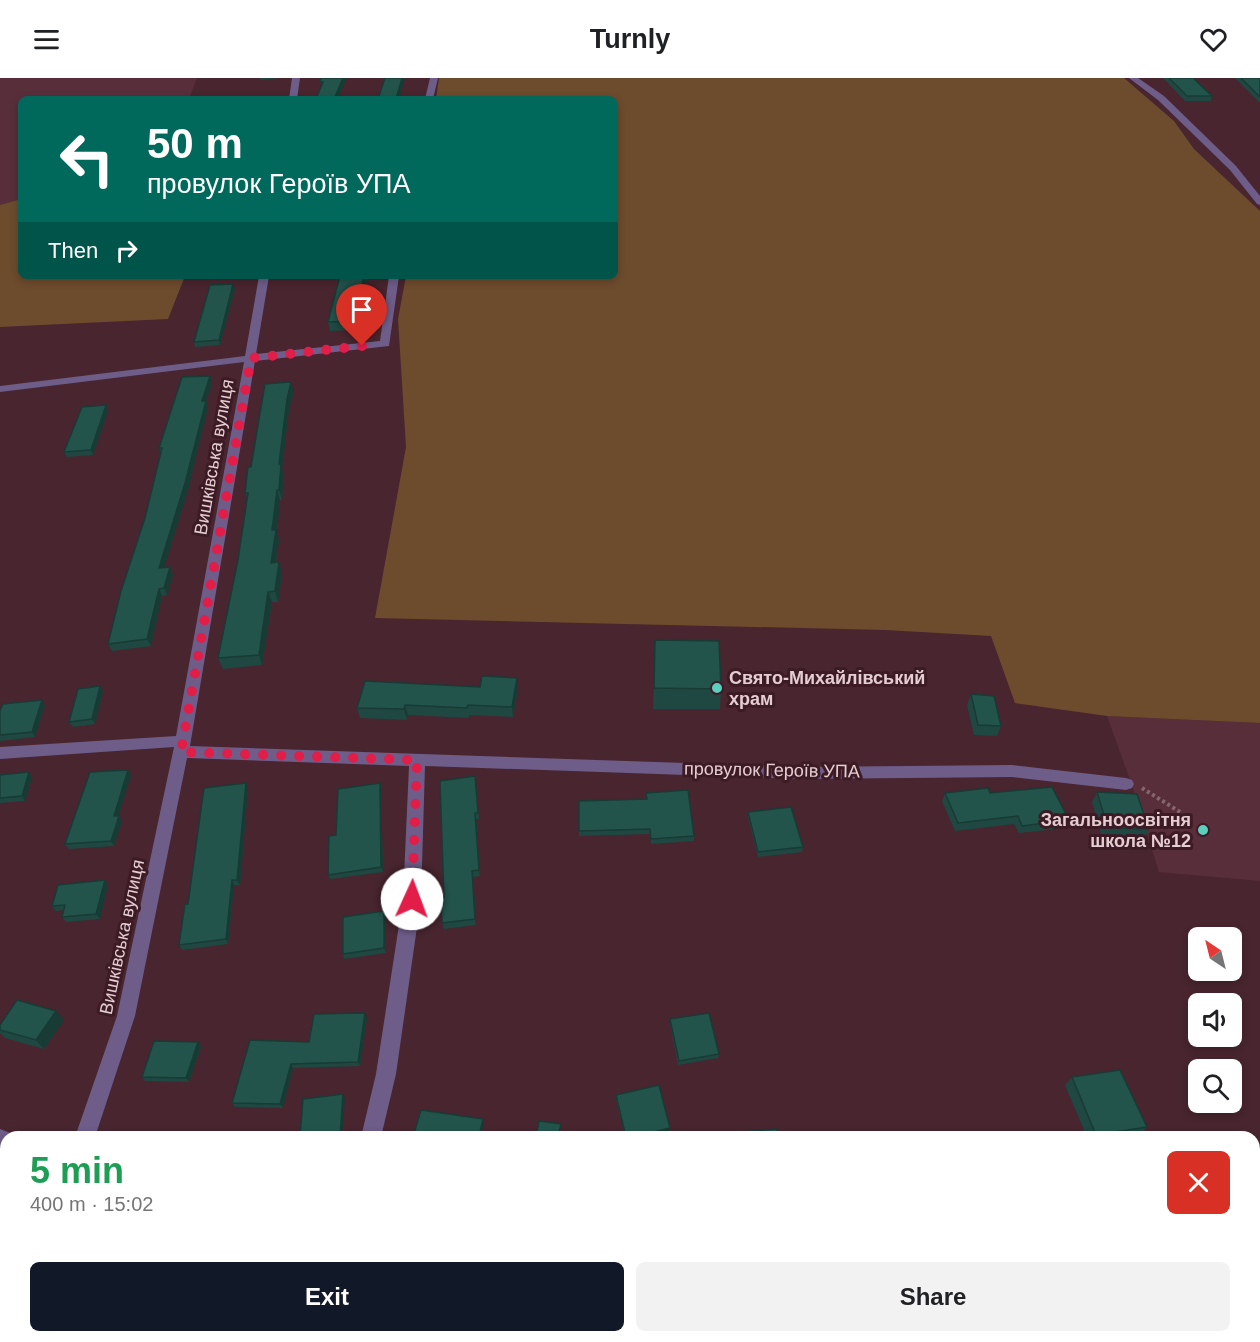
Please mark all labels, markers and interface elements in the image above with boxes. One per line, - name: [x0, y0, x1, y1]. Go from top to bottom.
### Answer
- icon: menu: [30, 23, 63, 56]
- icon: heart: [1197, 23, 1230, 56]
- text: Turnly: [590, 24, 670, 54]
- icon: left: [48, 120, 126, 198]
- text: 50 m: [147, 120, 243, 167]
- text: провулок Героїв УПА: [147, 169, 410, 199]
- icon: right: [110, 234, 143, 267]
- text: Then: [48, 238, 98, 263]
- pin: [336, 284, 387, 346]
- icon: arrive: [345, 293, 378, 326]
- street label: Вишківська вулиця: [190, 378, 238, 536]
- place label: Свято-Михайлівський храм: [729, 668, 925, 709]
- marker: Свято-Михайлівський храм: [710, 681, 724, 695]
- street label: провулок Героїв УПА: [684, 758, 860, 782]
- place label: Загальноосвітня школа №12: [1041, 810, 1191, 851]
- marker: Загальноосвітня школа №12: [1196, 823, 1210, 837]
- street label: Вишківська вулиця: [96, 858, 148, 1016]
- position arrow: [380, 867, 444, 931]
- north arrow: [1188, 927, 1242, 981]
- map controls: [1188, 927, 1242, 1113]
- button: sound: [1188, 993, 1242, 1047]
- button: search: [1188, 1059, 1242, 1113]
- text: 5 min: [30, 1150, 124, 1191]
- button: close: [1167, 1151, 1230, 1214]
- text: 400 m · 15:02: [30, 1193, 153, 1215]
- button: Exit: [30, 1262, 624, 1331]
- button: Share: [636, 1262, 1230, 1331]

